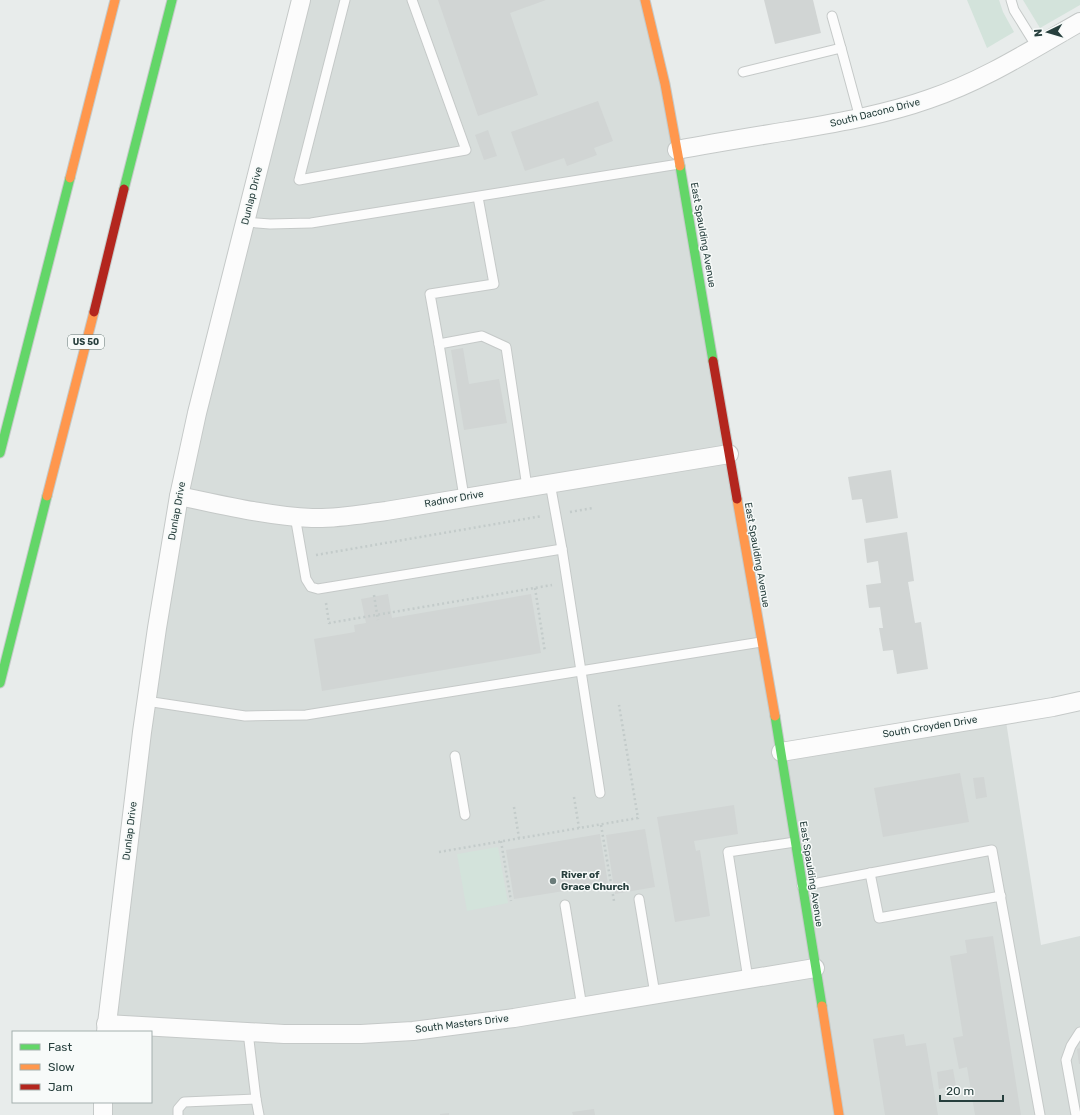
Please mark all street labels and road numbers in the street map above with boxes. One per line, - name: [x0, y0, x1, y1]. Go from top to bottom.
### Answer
- street label: South Dacono Drive: [829, 96, 922, 130]
- street label: Dunlap Drive: [239, 165, 265, 226]
- street label: East Spaulding Avenue: [688, 181, 718, 289]
- road number: US 50: [68, 335, 104, 349]
- street label: Dunlap Drive: [166, 480, 188, 541]
- street label: Radnor Drive: [423, 488, 485, 510]
- street label: East Spaulding Avenue: [742, 501, 772, 609]
- street label: South Croyden Drive: [882, 714, 979, 740]
- street label: Dunlap Drive: [120, 800, 140, 861]
- street label: East Spaulding Avenue: [797, 820, 825, 928]
- street label: South Masters Drive: [415, 1012, 510, 1036]

